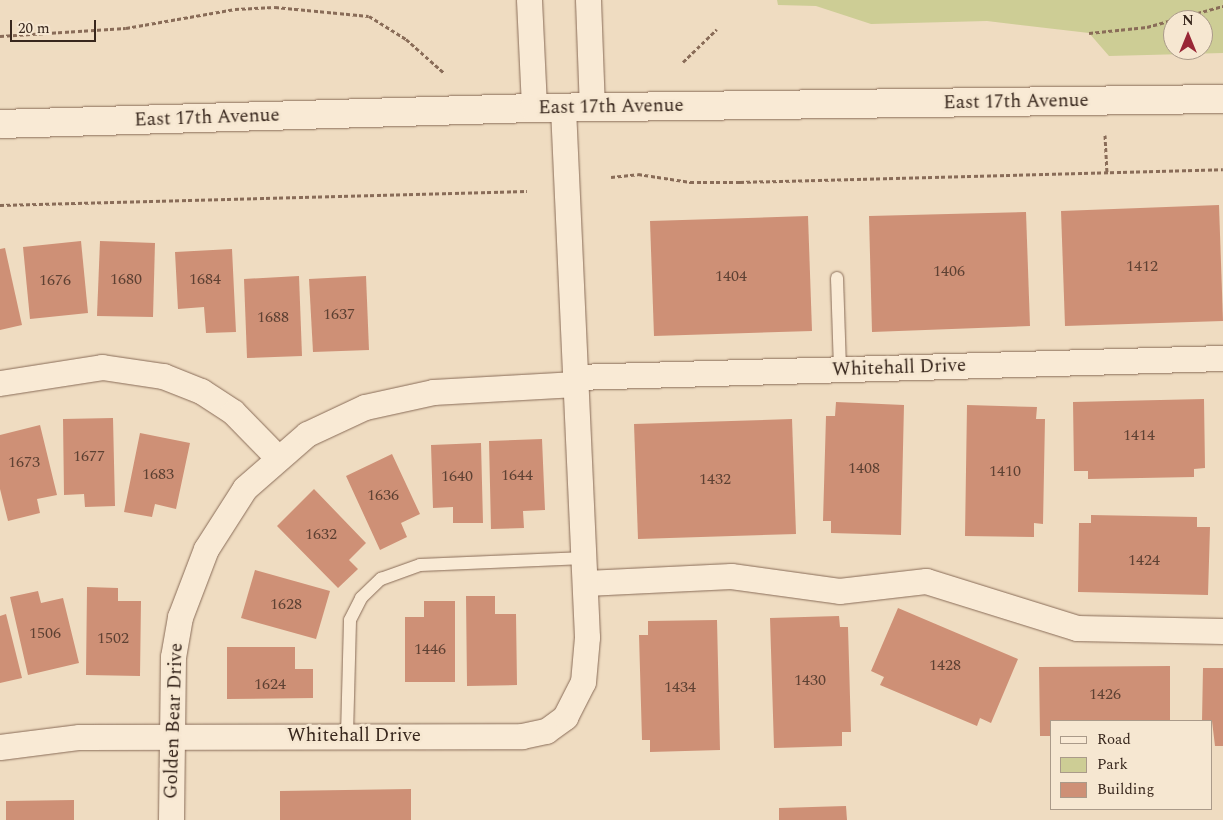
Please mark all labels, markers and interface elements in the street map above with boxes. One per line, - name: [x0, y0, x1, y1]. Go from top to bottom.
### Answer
- scale bar: [12, 10, 99, 42]
- north arrow: [1163, 10, 1213, 60]
- text: N: [1182, 10, 1194, 31]
- text: 20 m: [18, 17, 50, 40]
- street label: East 17th Avenue: [943, 89, 1089, 115]
- street label: East 17th Avenue: [538, 94, 684, 120]
- street label: East 17th Avenue: [134, 104, 280, 132]
- house number: 1412: [1126, 256, 1158, 276]
- house number: 1406: [933, 261, 965, 281]
- house number: 1404: [715, 266, 747, 286]
- house number: 1680: [110, 269, 142, 289]
- house number: 1684: [189, 269, 221, 289]
- house number: 1676: [39, 270, 71, 290]
- house number: 1637: [323, 304, 355, 324]
- house number: 1688: [257, 307, 289, 327]
- street label: Whitehall Drive: [832, 354, 966, 382]
- house number: 1414: [1123, 425, 1155, 445]
- house number: 1677: [73, 446, 105, 466]
- house number: 1673: [8, 452, 40, 472]
- house number: 1408: [848, 458, 880, 478]
- house number: 1410: [989, 461, 1021, 481]
- house number: 1683: [142, 464, 174, 484]
- house number: 1644: [501, 465, 533, 485]
- house number: 1640: [441, 466, 473, 486]
- house number: 1432: [699, 469, 731, 489]
- house number: 1636: [367, 485, 399, 505]
- house number: 1632: [305, 524, 337, 544]
- house number: 1424: [1128, 550, 1160, 570]
- house number: 1628: [270, 594, 302, 614]
- house number: 1506: [29, 623, 61, 643]
- house number: 1502: [97, 628, 129, 648]
- house number: 1446: [414, 639, 446, 659]
- street label: Golden Bear Drive: [160, 643, 188, 799]
- house number: 1428: [929, 655, 961, 675]
- house number: 1430: [794, 670, 826, 690]
- house number: 1624: [254, 674, 286, 694]
- house number: 1434: [664, 677, 696, 697]
- house number: 1426: [1089, 684, 1121, 704]
- legend: [1050, 720, 1213, 810]
- street label: Whitehall Drive: [287, 725, 421, 747]
- text: Road: [1097, 728, 1131, 751]
- text: Park: [1097, 753, 1128, 776]
- text: Building: [1097, 778, 1154, 801]

